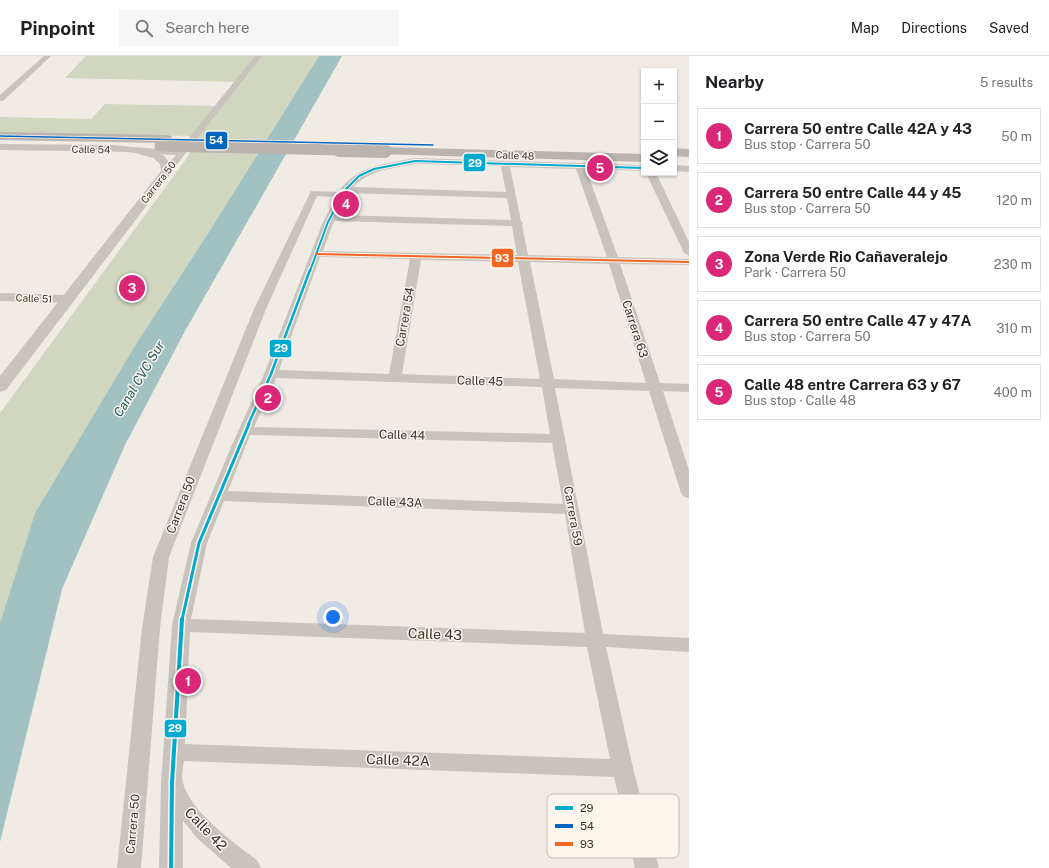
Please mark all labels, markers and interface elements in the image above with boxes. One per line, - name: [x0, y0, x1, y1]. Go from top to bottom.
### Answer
- search box: [119, 10, 399, 46]
- text: Pinpoint: [20, 17, 95, 39]
- icon: search: [133, 17, 155, 39]
- text: Search here: [165, 19, 249, 36]
- text: Map: [851, 20, 879, 36]
- text: Directions: [901, 20, 967, 36]
- text: Saved: [989, 20, 1029, 36]
- map controls: [641, 68, 677, 176]
- button: +: [641, 68, 677, 104]
- text: Nearby: [705, 72, 764, 92]
- text: 5 results: [980, 75, 1033, 90]
- button: −: [641, 104, 677, 140]
- text: Carrera 50 entre Calle 42A y 43: [744, 120, 972, 137]
- text: 1: [716, 129, 722, 144]
- text: 50 m: [1001, 129, 1032, 144]
- line badge: 54: [205, 131, 228, 150]
- text: 54: [209, 134, 223, 146]
- text: Bus stop · Carrera 50: [744, 137, 870, 152]
- button: layers: [641, 140, 677, 176]
- street label: Calle 54: [72, 143, 110, 155]
- street label: Calle 48: [495, 148, 535, 162]
- line badge: 29: [463, 153, 486, 172]
- pin: 5: [587, 153, 613, 183]
- text: 29: [468, 157, 482, 169]
- street label: Carrera 50: [138, 159, 178, 205]
- text: Carrera 50 entre Calle 44 y 45: [744, 184, 961, 201]
- pin: 4: [333, 189, 359, 219]
- text: 2: [715, 193, 723, 208]
- text: 120 m: [997, 193, 1032, 208]
- text: Bus stop · Carrera 50: [744, 201, 870, 216]
- line badge: 93: [491, 248, 514, 268]
- text: Zona Verde Rio Cañaveralejo: [744, 248, 948, 265]
- text: 93: [495, 252, 509, 264]
- text: 3: [715, 257, 723, 272]
- text: 230 m: [994, 257, 1032, 272]
- text: Park · Carrera 50: [744, 265, 846, 280]
- pin: 3: [119, 273, 145, 303]
- street label: Carrera 54: [393, 286, 417, 348]
- street label: Calle 51: [16, 291, 52, 305]
- street label: Carrera 63: [619, 298, 651, 360]
- text: Carrera 50 entre Calle 47 y 47A: [744, 312, 971, 329]
- text: 4: [715, 321, 723, 336]
- text: 310 m: [996, 321, 1032, 336]
- text: Bus stop · Carrera 50: [744, 329, 870, 344]
- water label: Canal CVC Sur: [110, 338, 168, 420]
- line badge: 29: [269, 339, 292, 358]
- text: 29: [274, 342, 288, 354]
- street label: Calle 45: [457, 373, 504, 389]
- text: Calle 48 entre Carrera 63 y 67: [744, 376, 961, 393]
- pin: 2: [255, 383, 281, 413]
- text: 5: [715, 385, 723, 400]
- text: 400 m: [994, 385, 1032, 400]
- text: Bus stop · Calle 48: [744, 393, 856, 408]
- street label: Calle 44: [379, 427, 426, 443]
- street label: Carrera 50: [164, 474, 198, 536]
- street label: Carrera 59: [561, 485, 585, 547]
- street label: Calle 43A: [367, 494, 423, 510]
- your location: [323, 607, 343, 627]
- street label: Calle 43: [408, 625, 462, 643]
- pin: 1: [175, 666, 201, 696]
- line badge: 29: [164, 719, 187, 738]
- text: 29: [168, 722, 182, 734]
- street label: Calle 42A: [366, 751, 430, 769]
- street label: Carrera 50: [123, 794, 143, 854]
- legend: [547, 794, 679, 858]
- text: 29: [580, 802, 594, 814]
- street label: Calle 42: [182, 804, 230, 854]
- text: 54: [580, 820, 594, 832]
- text: 93: [580, 838, 594, 850]

